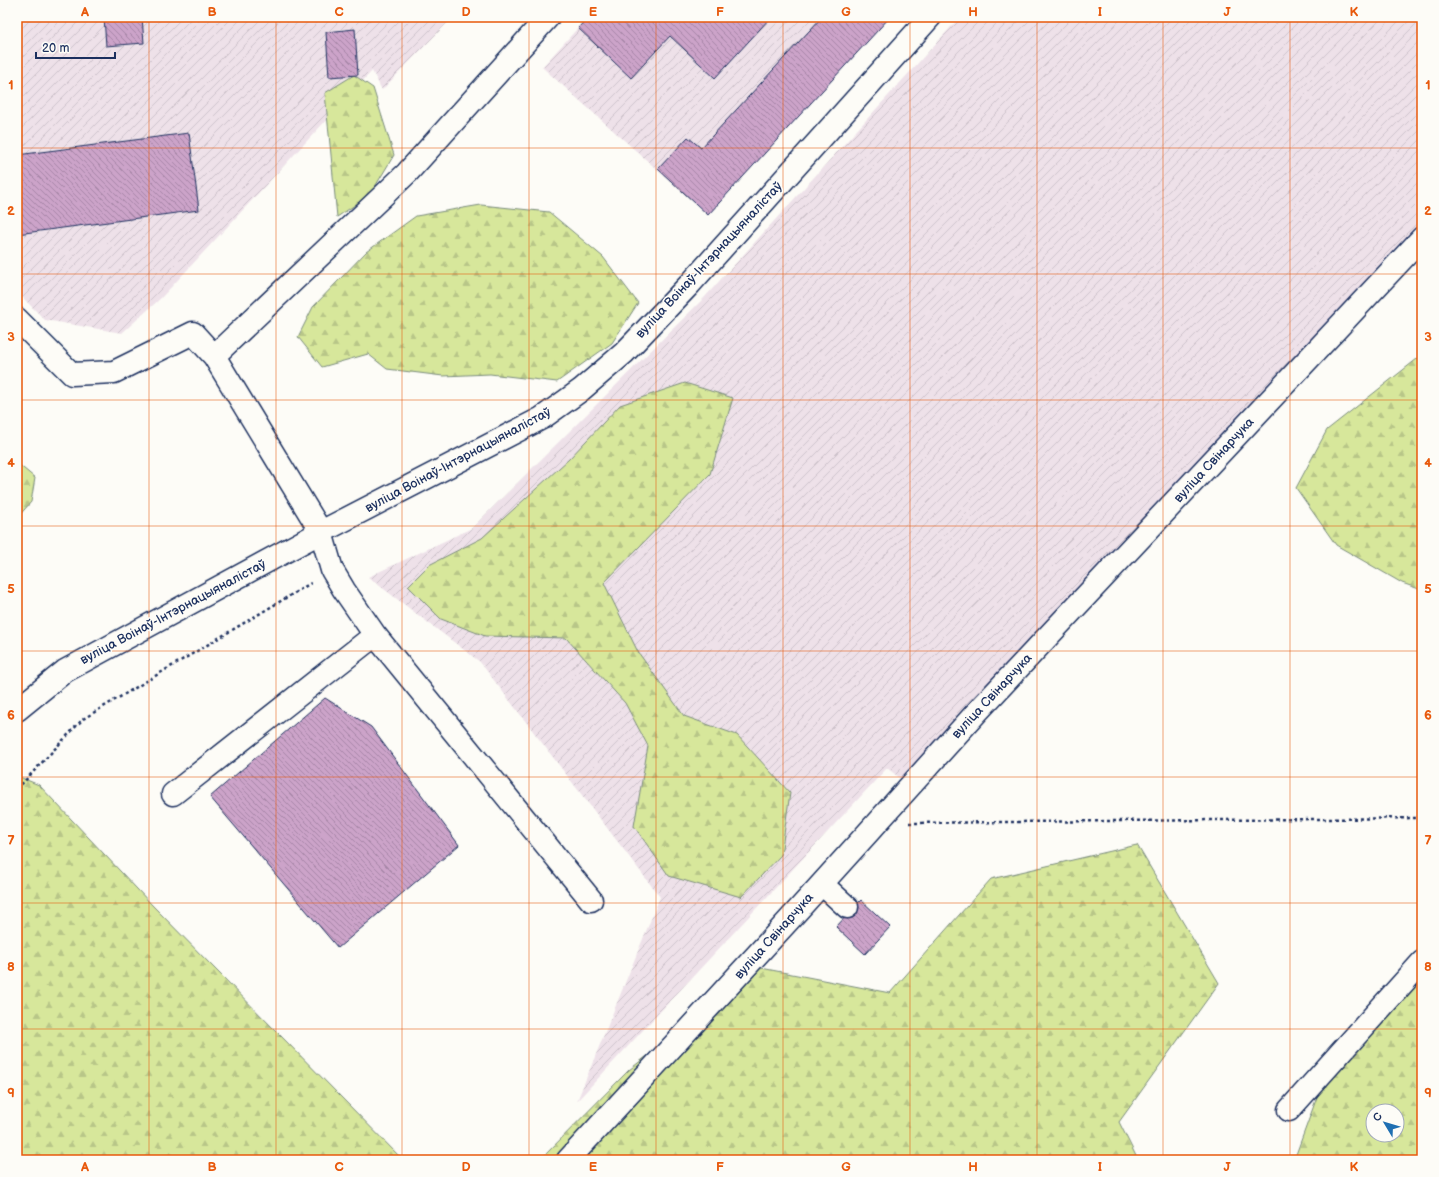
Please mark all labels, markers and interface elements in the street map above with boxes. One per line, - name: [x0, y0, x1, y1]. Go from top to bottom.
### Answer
- text: A: [80, 4, 89, 20]
- text: B: [207, 4, 217, 20]
- text: C: [334, 4, 344, 20]
- text: D: [461, 4, 471, 20]
- text: E: [589, 4, 598, 20]
- text: F: [716, 4, 724, 20]
- text: G: [841, 4, 851, 20]
- text: H: [968, 4, 978, 20]
- text: I: [1098, 4, 1102, 20]
- text: J: [1223, 4, 1231, 20]
- text: K: [1350, 4, 1359, 20]
- scale bar: [36, 34, 115, 60]
- text: 20 m: [42, 41, 69, 56]
- text: 1: [8, 77, 14, 93]
- text: 1: [1425, 77, 1431, 93]
- street label: вуліца Воінаў-Інтэрнацыяналістаў: [632, 178, 786, 342]
- text: 2: [7, 203, 15, 219]
- text: 2: [1424, 203, 1432, 219]
- text: 3: [7, 329, 15, 345]
- text: 3: [1424, 329, 1432, 345]
- street label: вуліца Воінаў-Інтэрнацыяналістаў: [362, 404, 554, 516]
- street label: вуліца Свінарчука: [1170, 414, 1258, 506]
- text: 4: [7, 455, 15, 471]
- text: 4: [1424, 455, 1432, 471]
- street label: вуліца Воінаў-Інтэрнацыяналістаў: [77, 556, 269, 668]
- text: 5: [7, 581, 15, 597]
- text: 5: [1424, 581, 1432, 597]
- street label: вуліца Свінарчука: [948, 650, 1036, 742]
- text: 6: [7, 707, 15, 723]
- text: 6: [1424, 707, 1432, 723]
- text: 7: [7, 833, 15, 849]
- text: 7: [1424, 833, 1432, 849]
- street label: вуліца Свінарчука: [731, 889, 817, 982]
- text: 8: [7, 959, 15, 975]
- text: 8: [1424, 959, 1432, 975]
- text: 9: [7, 1085, 15, 1101]
- text: 9: [1424, 1085, 1432, 1101]
- north arrow: [1365, 1103, 1405, 1143]
- text: С: [1370, 1110, 1385, 1124]
- text: A: [80, 1159, 89, 1175]
- text: B: [207, 1159, 217, 1175]
- text: C: [334, 1159, 344, 1175]
- text: D: [461, 1159, 471, 1175]
- text: E: [589, 1159, 598, 1175]
- text: F: [716, 1159, 724, 1175]
- text: G: [841, 1159, 851, 1175]
- text: H: [968, 1159, 978, 1175]
- text: I: [1098, 1159, 1102, 1175]
- text: J: [1223, 1159, 1231, 1175]
- text: K: [1350, 1159, 1359, 1175]

